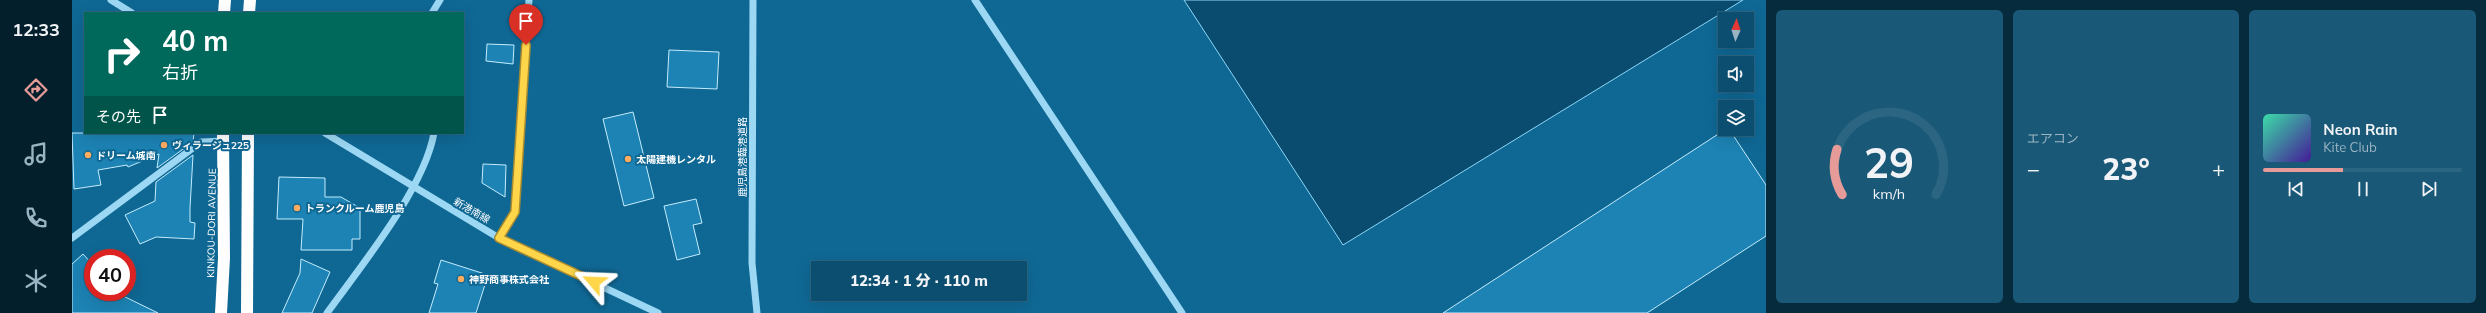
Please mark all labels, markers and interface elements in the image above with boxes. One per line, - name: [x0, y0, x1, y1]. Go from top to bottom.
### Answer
- pin: [509, 4, 543, 45]
- icon: arrive: [515, 10, 537, 32]
- north arrow: [1718, 12, 1754, 48]
- map controls: [1718, 12, 1754, 136]
- text: 12:33: [12, 18, 60, 41]
- text: 40 m: [162, 23, 228, 58]
- icon: right: [96, 28, 148, 80]
- button: sound: [1718, 56, 1754, 92]
- text: 右折: [162, 61, 198, 84]
- icon: directions: [22, 76, 50, 104]
- button: layers: [1718, 100, 1754, 136]
- icon: arrive: [149, 104, 171, 126]
- text: その先: [96, 107, 141, 126]
- street label: 鹿児島港臨港道路: [736, 117, 749, 197]
- text: Neon Rain: [2323, 120, 2398, 139]
- text: エアコン: [2027, 130, 2079, 146]
- text: 29: [1864, 135, 1914, 187]
- place label: ヴィラージュ225: [172, 139, 249, 152]
- text: Kite Club: [2323, 139, 2377, 155]
- icon: music: [22, 140, 50, 168]
- marker: ヴィラージュ225: [159, 140, 169, 150]
- place label: ドリーム城南: [96, 149, 156, 162]
- marker: ドリーム城南: [83, 150, 93, 160]
- text: 23°: [2102, 150, 2150, 188]
- place label: 太陽建機レンタル: [636, 153, 716, 166]
- marker: 太陽建機レンタル: [623, 154, 633, 164]
- text: −: [2027, 155, 2040, 183]
- text: +: [2212, 155, 2225, 183]
- street label: KINKOU-DORI AVENUE: [204, 168, 219, 278]
- icon: previous: [2285, 178, 2307, 200]
- icon: pause: [2352, 178, 2374, 200]
- icon: next: [2418, 178, 2440, 200]
- text: km/h: [1873, 184, 1905, 202]
- street label: 新港南線: [451, 195, 492, 226]
- place label: トランクルーム鹿児島: [305, 202, 404, 215]
- marker: トランクルーム鹿児島: [292, 203, 302, 213]
- icon: phone: [22, 204, 50, 232]
- speed limit sign: 40: [84, 249, 136, 301]
- position arrow: [573, 261, 615, 303]
- icon: climate: [22, 267, 50, 295]
- text: 12:34 · 1 分 · 110 m: [850, 271, 988, 290]
- place label: 神野商事株式会社: [469, 273, 550, 286]
- marker: 神野商事株式会社: [456, 274, 466, 284]

